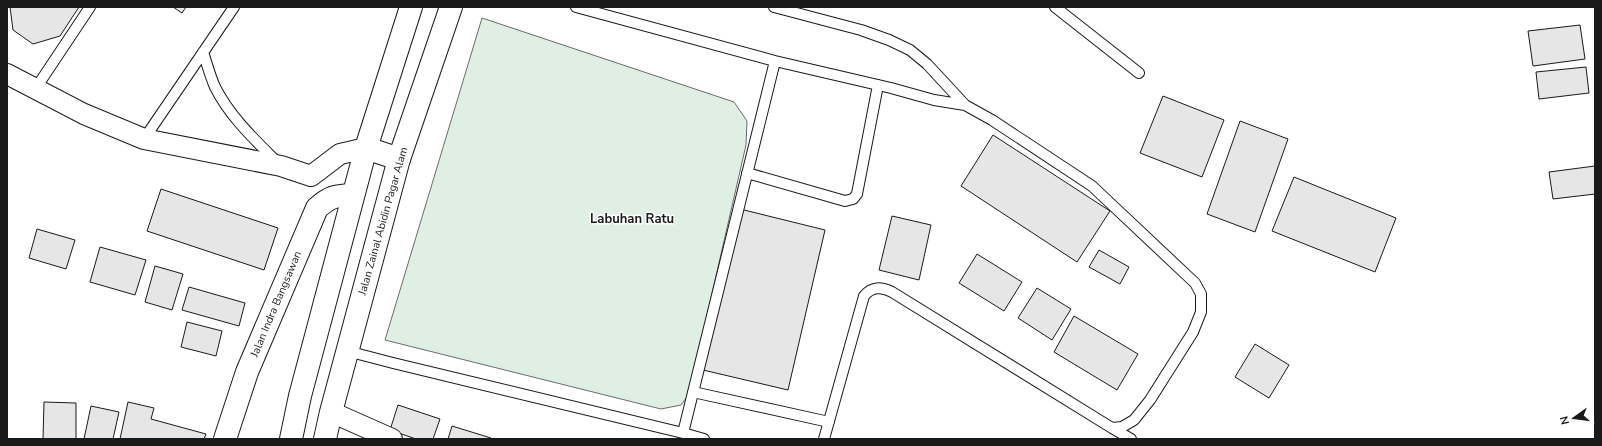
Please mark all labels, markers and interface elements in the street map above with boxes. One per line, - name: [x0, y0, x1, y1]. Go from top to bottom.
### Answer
- street label: Jalan Zainal Abidin Pagar Alam: [354, 145, 411, 298]
- district label: Labuhan Ratu: [590, 210, 674, 228]
- street label: Jalan Indra Bangsawan: [246, 249, 305, 360]
- north arrow: [1554, 398, 1594, 438]
- text: N: [1557, 414, 1573, 426]

